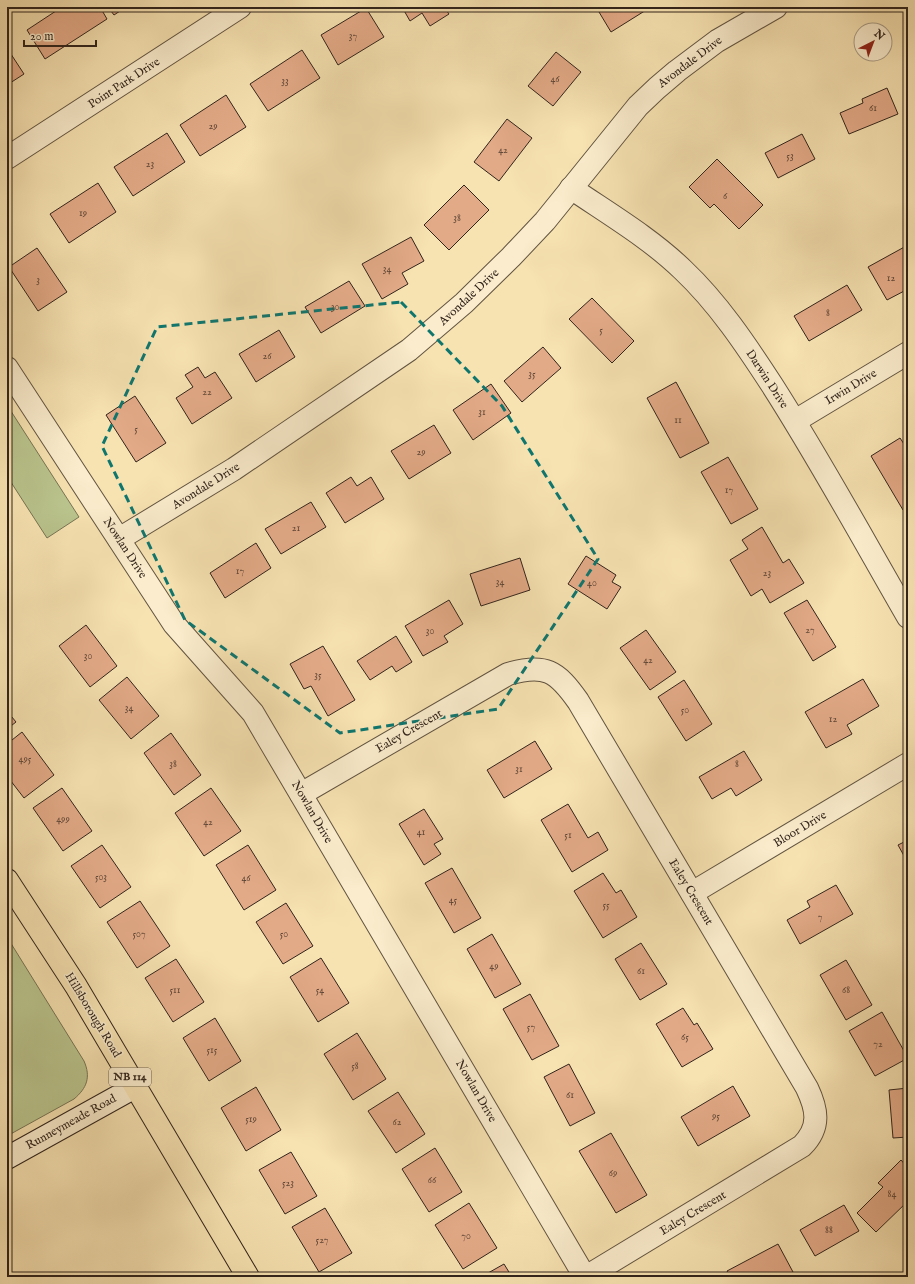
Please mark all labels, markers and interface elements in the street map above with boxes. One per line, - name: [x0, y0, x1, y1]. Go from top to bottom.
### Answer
- scale bar: [24, 22, 96, 48]
- north arrow: [853, 22, 893, 62]
- text: N: [870, 26, 888, 44]
- text: 20 m: [30, 29, 53, 44]
- house number: 37: [349, 30, 358, 43]
- street label: Avondale Drive: [654, 33, 726, 92]
- street label: Point Park Drive: [85, 54, 163, 112]
- house number: 46: [550, 73, 560, 86]
- house number: 33: [281, 75, 289, 88]
- house number: 61: [869, 102, 877, 115]
- house number: 29: [208, 120, 218, 133]
- house number: 42: [498, 144, 508, 157]
- house number: 53: [786, 150, 794, 163]
- house number: 23: [146, 158, 154, 171]
- house number: 6: [723, 190, 728, 203]
- house number: 19: [79, 207, 87, 220]
- house number: 38: [453, 212, 461, 225]
- house number: 34: [383, 263, 391, 276]
- street label: Avondale Drive: [435, 265, 503, 329]
- house number: 12: [887, 272, 896, 285]
- house number: 3: [36, 274, 40, 287]
- house number: 30: [331, 301, 339, 314]
- house number: 8: [826, 307, 830, 320]
- house number: 5: [599, 324, 603, 337]
- street label: Darwin Drive: [742, 347, 792, 412]
- house number: 26: [263, 350, 272, 363]
- street label: Irwin Drive: [822, 365, 880, 408]
- house number: 35: [528, 368, 536, 381]
- house number: 22: [202, 386, 212, 399]
- house number: 31: [478, 406, 486, 419]
- house number: 11: [674, 414, 682, 427]
- house number: 5: [134, 423, 138, 436]
- house number: 29: [416, 446, 426, 459]
- street label: Avondale Drive: [169, 459, 243, 513]
- house number: 17: [725, 484, 734, 497]
- street label: Nowlan Drive: [100, 515, 151, 582]
- house number: 21: [292, 522, 300, 535]
- house number: 17: [236, 565, 245, 578]
- house number: 23: [763, 567, 771, 580]
- house number: 34: [496, 576, 504, 589]
- house number: 40: [587, 577, 597, 590]
- house number: 27: [805, 624, 815, 637]
- house number: 30: [426, 625, 434, 638]
- house number: 30: [84, 650, 92, 663]
- house number: 42: [643, 654, 653, 667]
- house number: 35: [314, 669, 322, 682]
- house number: 34: [125, 702, 133, 715]
- house number: 50: [681, 704, 689, 717]
- street label: Ealey Crescent: [373, 706, 445, 756]
- house number: 12: [829, 713, 838, 726]
- house number: 495: [19, 753, 32, 766]
- house number: 38: [169, 758, 177, 771]
- house number: 8: [735, 758, 739, 771]
- house number: 31: [515, 763, 523, 776]
- street label: Nowlan Drive: [288, 778, 336, 846]
- street label: Bloor Drive: [771, 807, 830, 851]
- house number: 499: [56, 813, 70, 826]
- house number: 42: [203, 816, 213, 829]
- house number: 41: [417, 826, 426, 839]
- house number: 51: [564, 829, 572, 842]
- street label: Ealey Crescent: [665, 856, 717, 928]
- house number: 503: [95, 871, 107, 884]
- house number: 46: [241, 872, 251, 885]
- house number: 45: [449, 894, 458, 907]
- house number: 55: [602, 899, 610, 912]
- house number: 7: [818, 911, 823, 924]
- house number: 507: [132, 928, 146, 941]
- house number: 50: [280, 928, 288, 941]
- house number: 49: [489, 960, 499, 973]
- house number: 61: [637, 965, 645, 978]
- street label: Hillsborough Road: [62, 970, 125, 1061]
- house number: 511: [169, 984, 181, 997]
- house number: 54: [316, 984, 324, 997]
- house number: 68: [842, 984, 850, 997]
- house number: 57: [527, 1021, 535, 1034]
- house number: 65: [681, 1031, 689, 1044]
- house number: 72: [873, 1038, 883, 1051]
- house number: 515: [207, 1044, 218, 1057]
- street label: Nowlan Drive: [452, 1057, 500, 1125]
- house number: 58: [351, 1060, 359, 1073]
- road number: NB 114: [109, 1068, 151, 1086]
- house number: 61: [566, 1089, 574, 1102]
- street label: Runneymeade Road: [23, 1091, 119, 1153]
- house number: 95: [711, 1110, 720, 1123]
- house number: 519: [245, 1113, 257, 1126]
- house number: 62: [393, 1116, 402, 1129]
- house number: 69: [609, 1167, 617, 1180]
- house number: 66: [428, 1174, 437, 1187]
- house number: 523: [282, 1177, 294, 1190]
- street label: Ealey Crescent: [657, 1187, 729, 1239]
- house number: 84: [888, 1188, 897, 1201]
- house number: 88: [825, 1224, 833, 1237]
- house number: 70: [461, 1230, 471, 1243]
- house number: 527: [316, 1234, 329, 1247]

